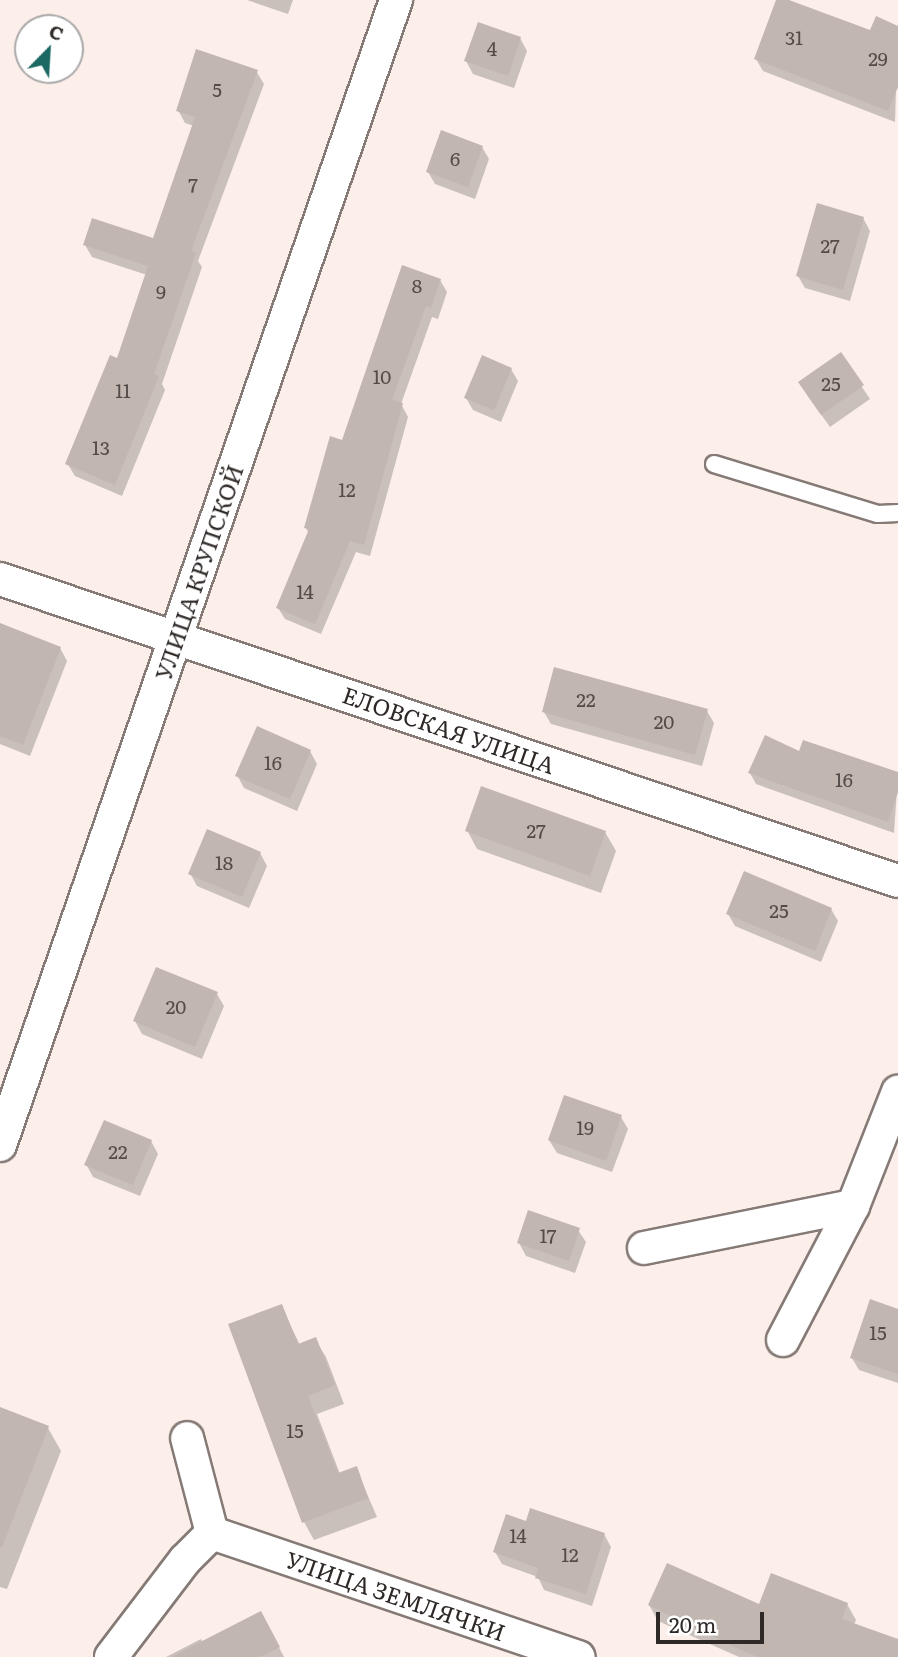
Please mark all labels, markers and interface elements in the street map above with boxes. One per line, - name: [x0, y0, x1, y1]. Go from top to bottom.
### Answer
- north arrow: [14, 14, 84, 84]
- text: С: [45, 16, 69, 47]
- house number: 31: [785, 27, 803, 49]
- house number: 4: [487, 38, 497, 60]
- house number: 29: [868, 48, 888, 70]
- house number: 5: [212, 79, 222, 101]
- house number: 6: [450, 148, 460, 170]
- house number: 7: [188, 174, 198, 196]
- house number: 27: [820, 235, 840, 257]
- house number: 8: [412, 275, 422, 297]
- house number: 9: [156, 281, 166, 303]
- house number: 10: [373, 366, 391, 388]
- house number: 25: [821, 373, 841, 395]
- house number: 11: [115, 380, 131, 402]
- house number: 13: [92, 437, 110, 459]
- street label: УЛИЦА КРУПСКОЙ: [148, 461, 248, 683]
- house number: 12: [338, 479, 356, 501]
- house number: 14: [296, 581, 314, 603]
- street label: ЕЛОВСКАЯ УЛИЦА: [339, 680, 559, 778]
- house number: 22: [576, 689, 596, 711]
- house number: 20: [654, 711, 674, 733]
- house number: 16: [264, 752, 282, 774]
- house number: 16: [835, 769, 853, 791]
- house number: 27: [526, 820, 546, 842]
- house number: 18: [215, 852, 233, 874]
- house number: 25: [769, 900, 789, 922]
- house number: 20: [166, 996, 186, 1018]
- house number: 19: [576, 1117, 594, 1139]
- house number: 22: [108, 1141, 128, 1163]
- house number: 17: [540, 1225, 556, 1247]
- house number: 15: [869, 1322, 887, 1344]
- house number: 15: [286, 1420, 304, 1442]
- house number: 14: [509, 1525, 527, 1547]
- street label: УЛИЦА ЗЕМЛЯЧКИ: [283, 1544, 509, 1646]
- house number: 12: [561, 1544, 579, 1566]
- scale bar: [660, 1598, 768, 1642]
- text: 20 m: [669, 1608, 716, 1639]

